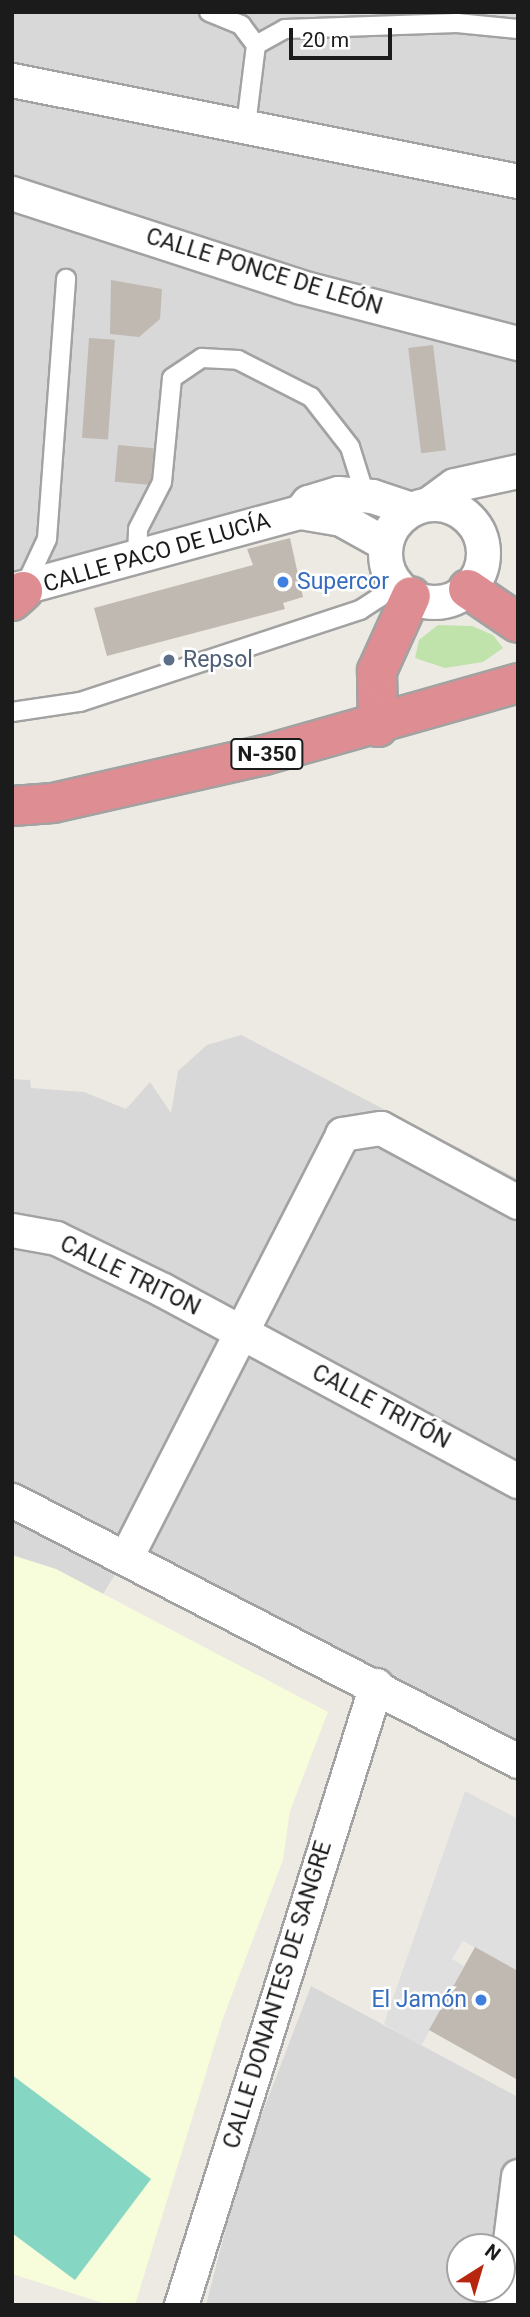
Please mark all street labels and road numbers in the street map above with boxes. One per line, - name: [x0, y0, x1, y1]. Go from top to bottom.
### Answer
- street label: CALLE PONCE DE LEÓN: [143, 223, 385, 321]
- street label: CALLE PACO DE LUCÍA: [40, 507, 274, 599]
- road number: N-350: [230, 736, 304, 772]
- street label: CALLE TRITON: [55, 1230, 205, 1322]
- street label: CALLE TRITÓN: [307, 1359, 455, 1455]
- street label: CALLE DONANTES DE SANGRE: [218, 1838, 338, 2152]

